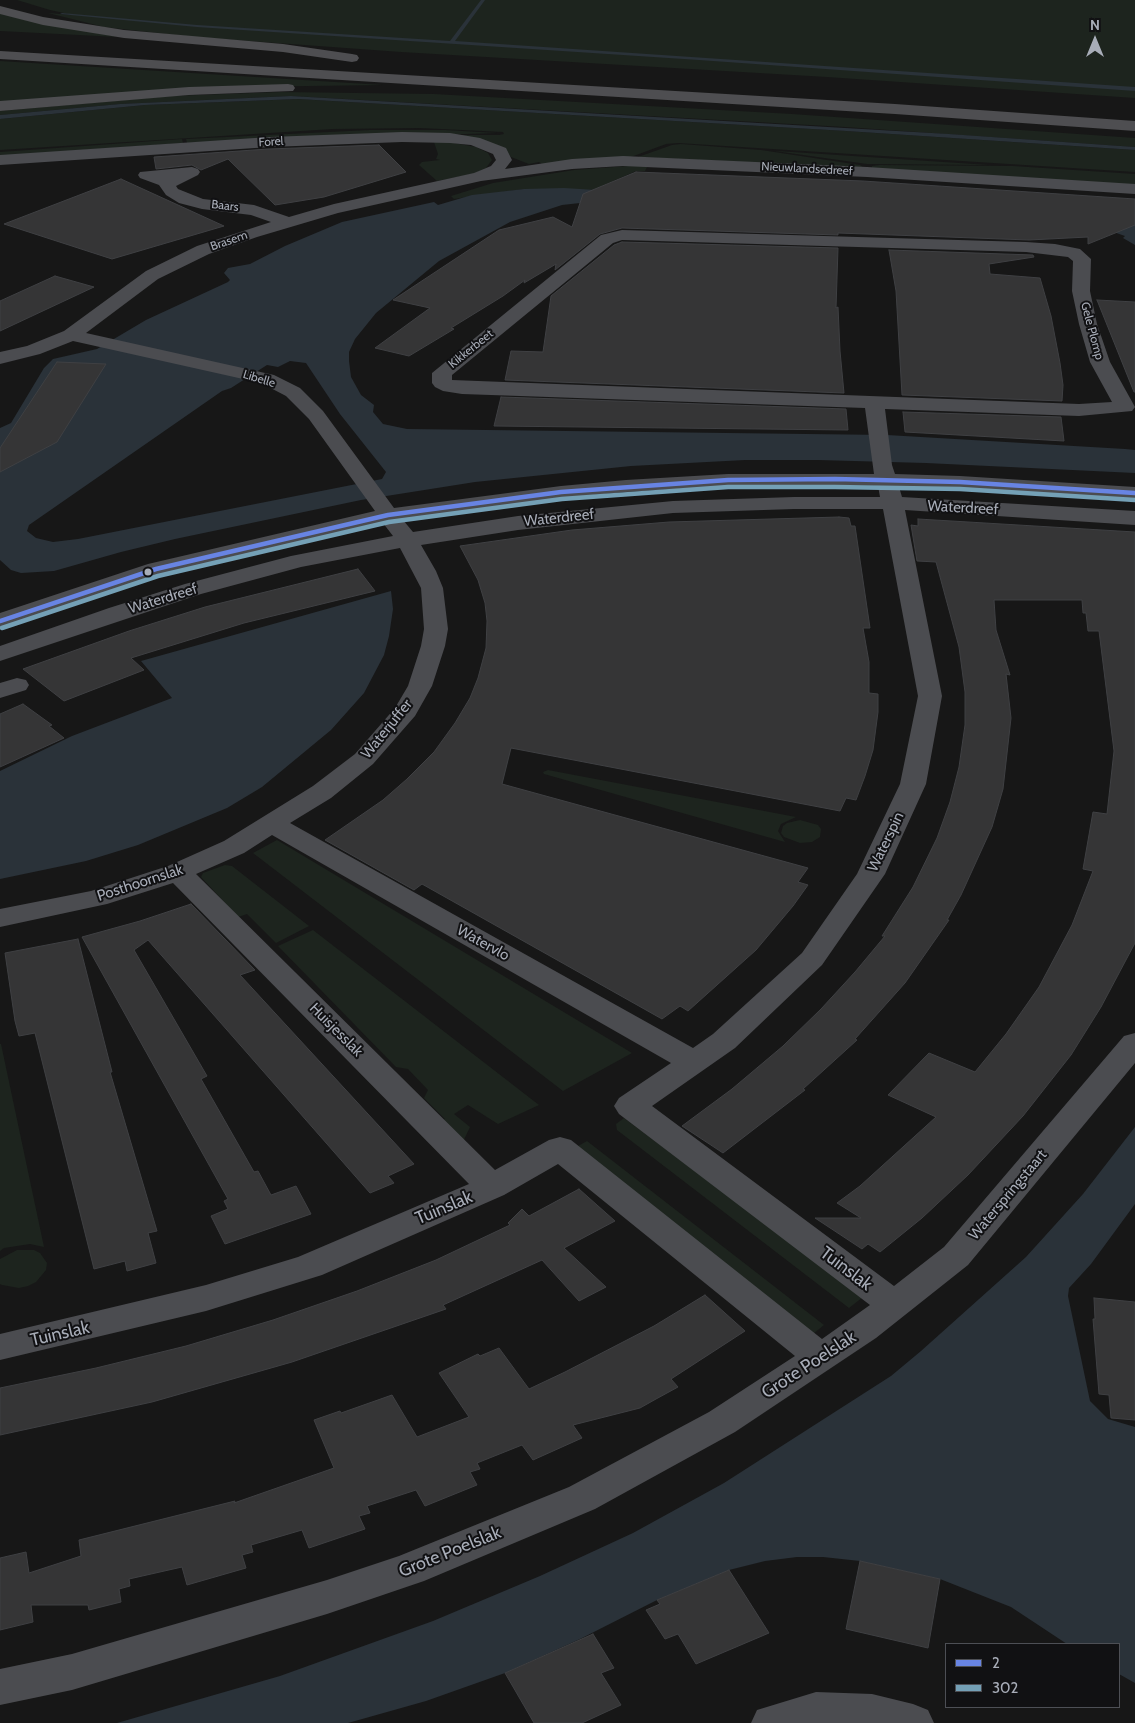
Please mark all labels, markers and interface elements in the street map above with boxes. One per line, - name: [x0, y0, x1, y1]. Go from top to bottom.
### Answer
- north arrow: [1070, 15, 1120, 65]
- text: N: [1090, 16, 1100, 34]
- street label: Forel: [258, 134, 284, 150]
- street label: Nieuwlandsedreef: [761, 159, 853, 179]
- street label: Baars: [211, 197, 239, 215]
- street label: Brasem: [209, 228, 249, 254]
- street label: Gele Plomp: [1077, 301, 1107, 361]
- street label: Kikkerbeet: [446, 327, 496, 371]
- street label: Libelle: [241, 367, 277, 391]
- street label: Waterdreef: [927, 497, 999, 519]
- street label: Waterdreef: [523, 505, 595, 531]
- unlabelled marker: [143, 567, 153, 577]
- street label: Waterdreef: [126, 580, 200, 618]
- street label: Waterjuffer: [358, 696, 416, 762]
- street label: Waterspin: [864, 809, 908, 875]
- street label: Posthoornslak: [95, 861, 185, 905]
- street label: Watervlo: [454, 921, 512, 965]
- street label: Huisjesslak: [305, 999, 367, 1061]
- street label: Waterspringstaart: [965, 1146, 1051, 1244]
- street label: Tuinslak: [412, 1186, 476, 1230]
- street label: Tuinslak: [816, 1242, 876, 1296]
- street label: Tuinslak: [28, 1317, 92, 1351]
- street label: Grote Poelslak: [758, 1326, 860, 1404]
- street label: Grote Poelslak: [396, 1522, 504, 1582]
- legend: [945, 1643, 1120, 1708]
- text: 2: [992, 1654, 1000, 1672]
- text: 302: [992, 1679, 1018, 1697]

